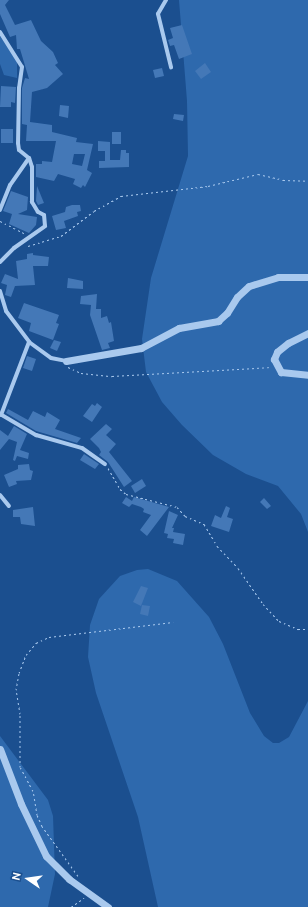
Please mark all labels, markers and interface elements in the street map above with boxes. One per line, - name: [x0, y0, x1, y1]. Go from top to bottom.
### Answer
- north arrow: [8, 859, 48, 899]
- text: N: [9, 871, 24, 882]

